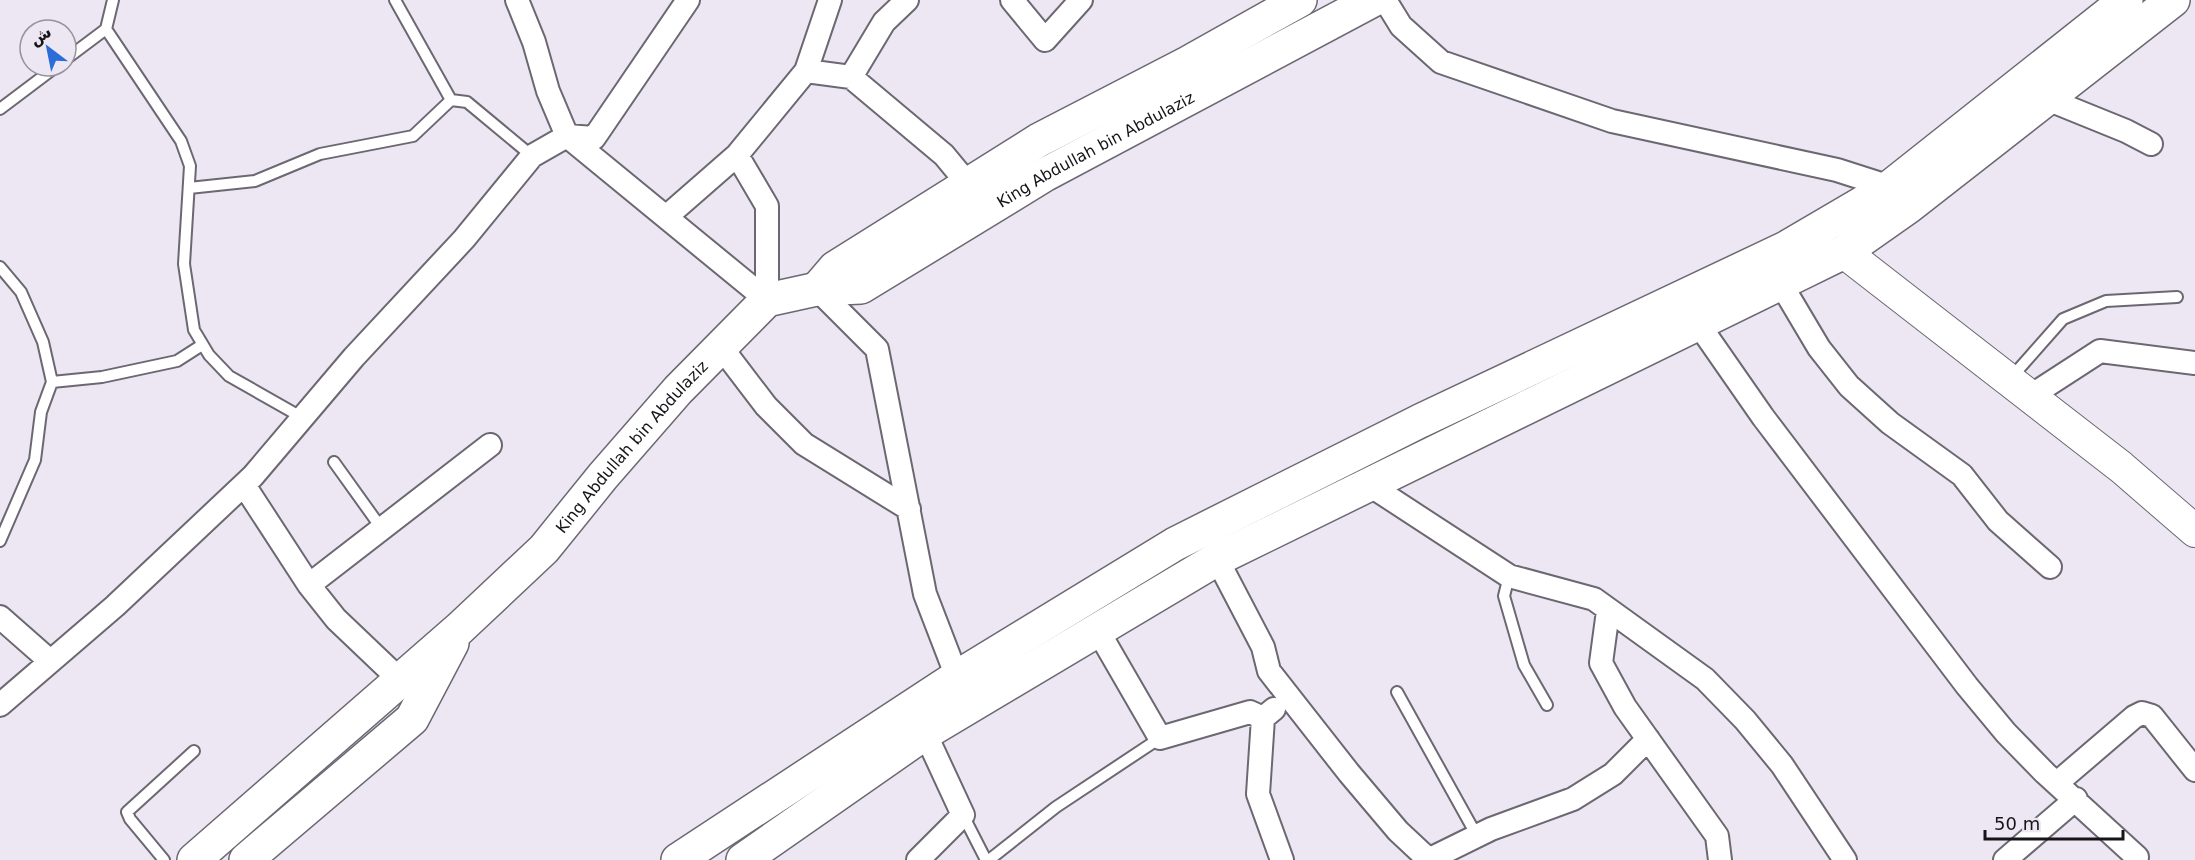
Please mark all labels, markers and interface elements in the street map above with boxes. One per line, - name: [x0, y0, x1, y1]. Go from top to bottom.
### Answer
- north arrow: [18, 18, 78, 78]
- text: ش: [26, 22, 55, 50]
- street label: King Abdullah bin Abdulaziz: [993, 87, 1197, 211]
- street label: King Abdullah bin Abdulaziz: [551, 356, 711, 537]
- scale bar: [1985, 803, 2123, 841]
- text: 50 m: [1994, 813, 2040, 834]

